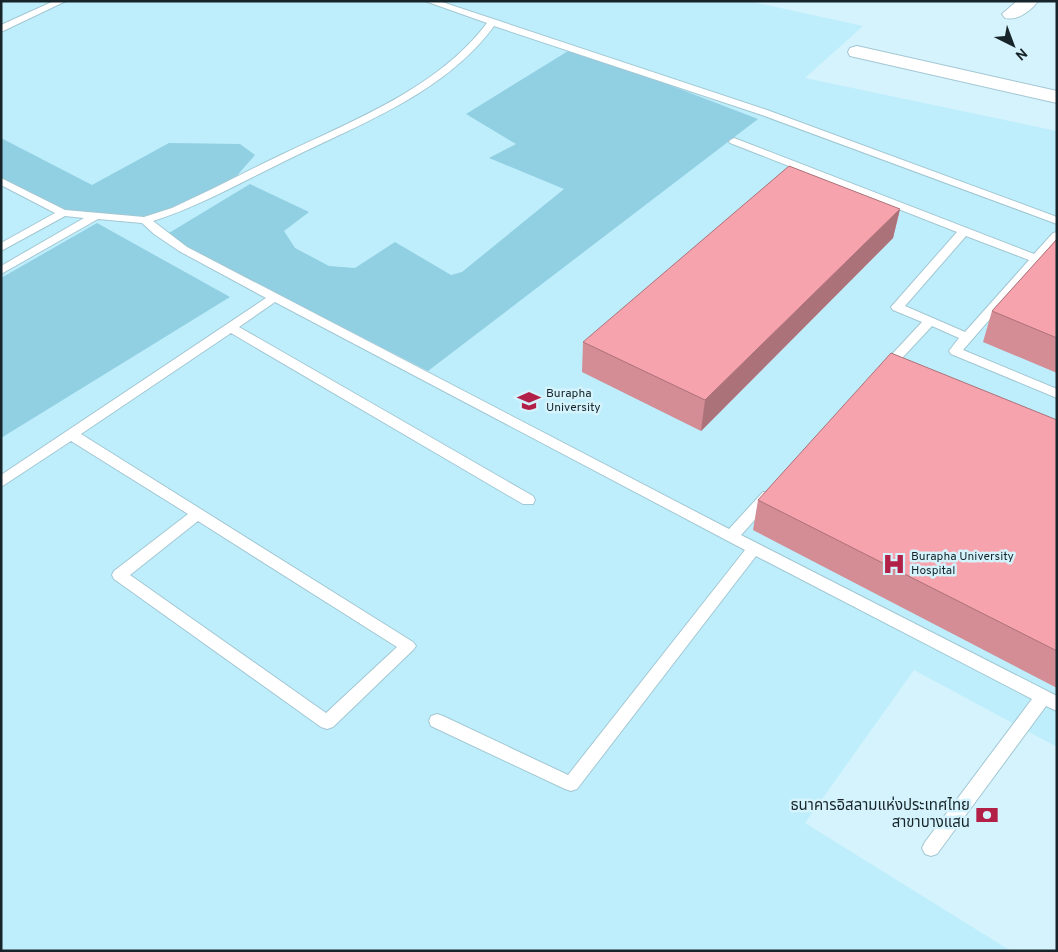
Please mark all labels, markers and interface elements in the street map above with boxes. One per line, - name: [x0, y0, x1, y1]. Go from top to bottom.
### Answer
- north arrow: [988, 20, 1038, 70]
- text: N: [1011, 44, 1030, 63]
- place label: Burapha University: [546, 386, 601, 416]
- school or university icon: Burapha University: [516, 388, 542, 414]
- place label: Burapha University Hospital: [911, 549, 1014, 579]
- hospital icon: Burapha University Hospital: [881, 551, 907, 577]
- place label: ธนาคารอิสลามแห่งประเทศไทย สาขาบางแสน: [790, 796, 970, 833]
- bank icon: ธนาคารอิสลามแห่งประเทศไทย สาขาบางแสน: [974, 802, 1000, 828]

